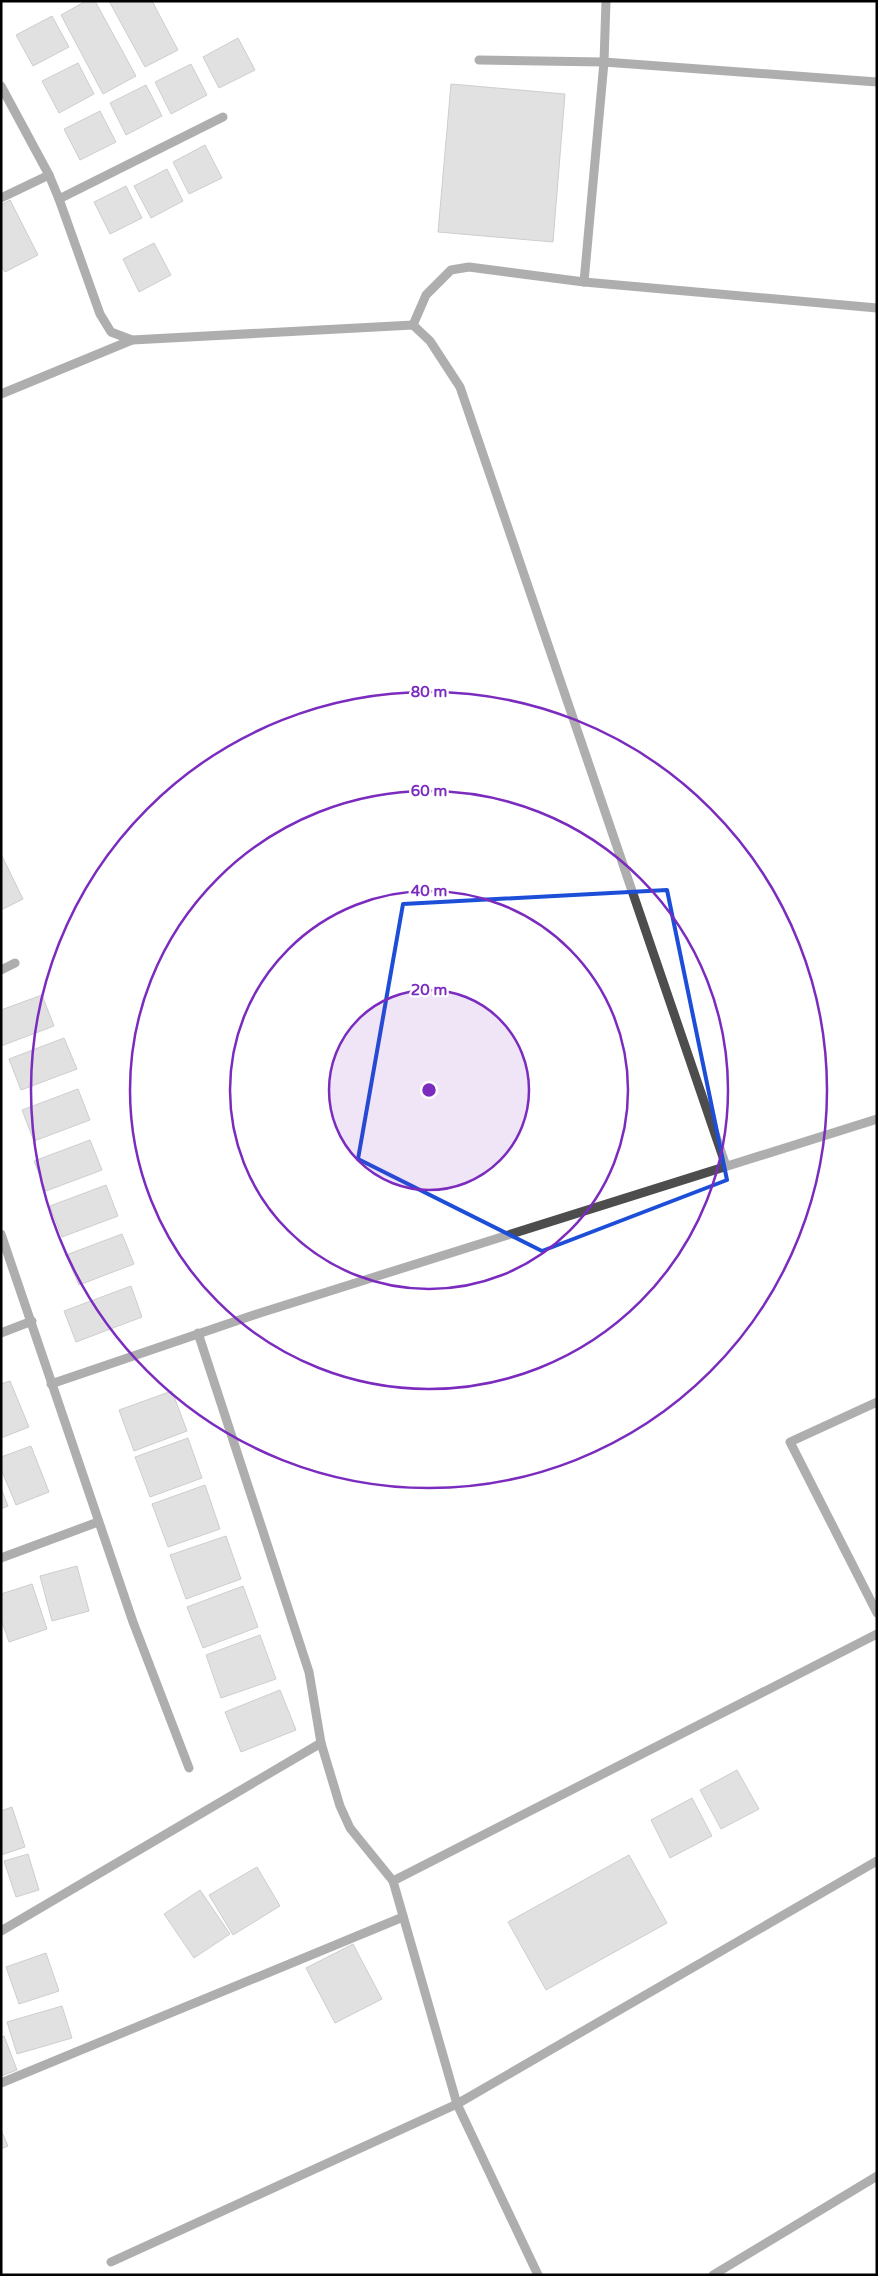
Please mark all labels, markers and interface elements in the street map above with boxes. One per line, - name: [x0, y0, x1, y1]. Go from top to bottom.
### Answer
- text: 80 m: [411, 683, 447, 701]
- text: 60 m: [411, 782, 447, 800]
- text: 40 m: [411, 882, 447, 900]
- text: 20 m: [411, 981, 447, 999]
- centre of rings: [420, 1081, 438, 1099]

